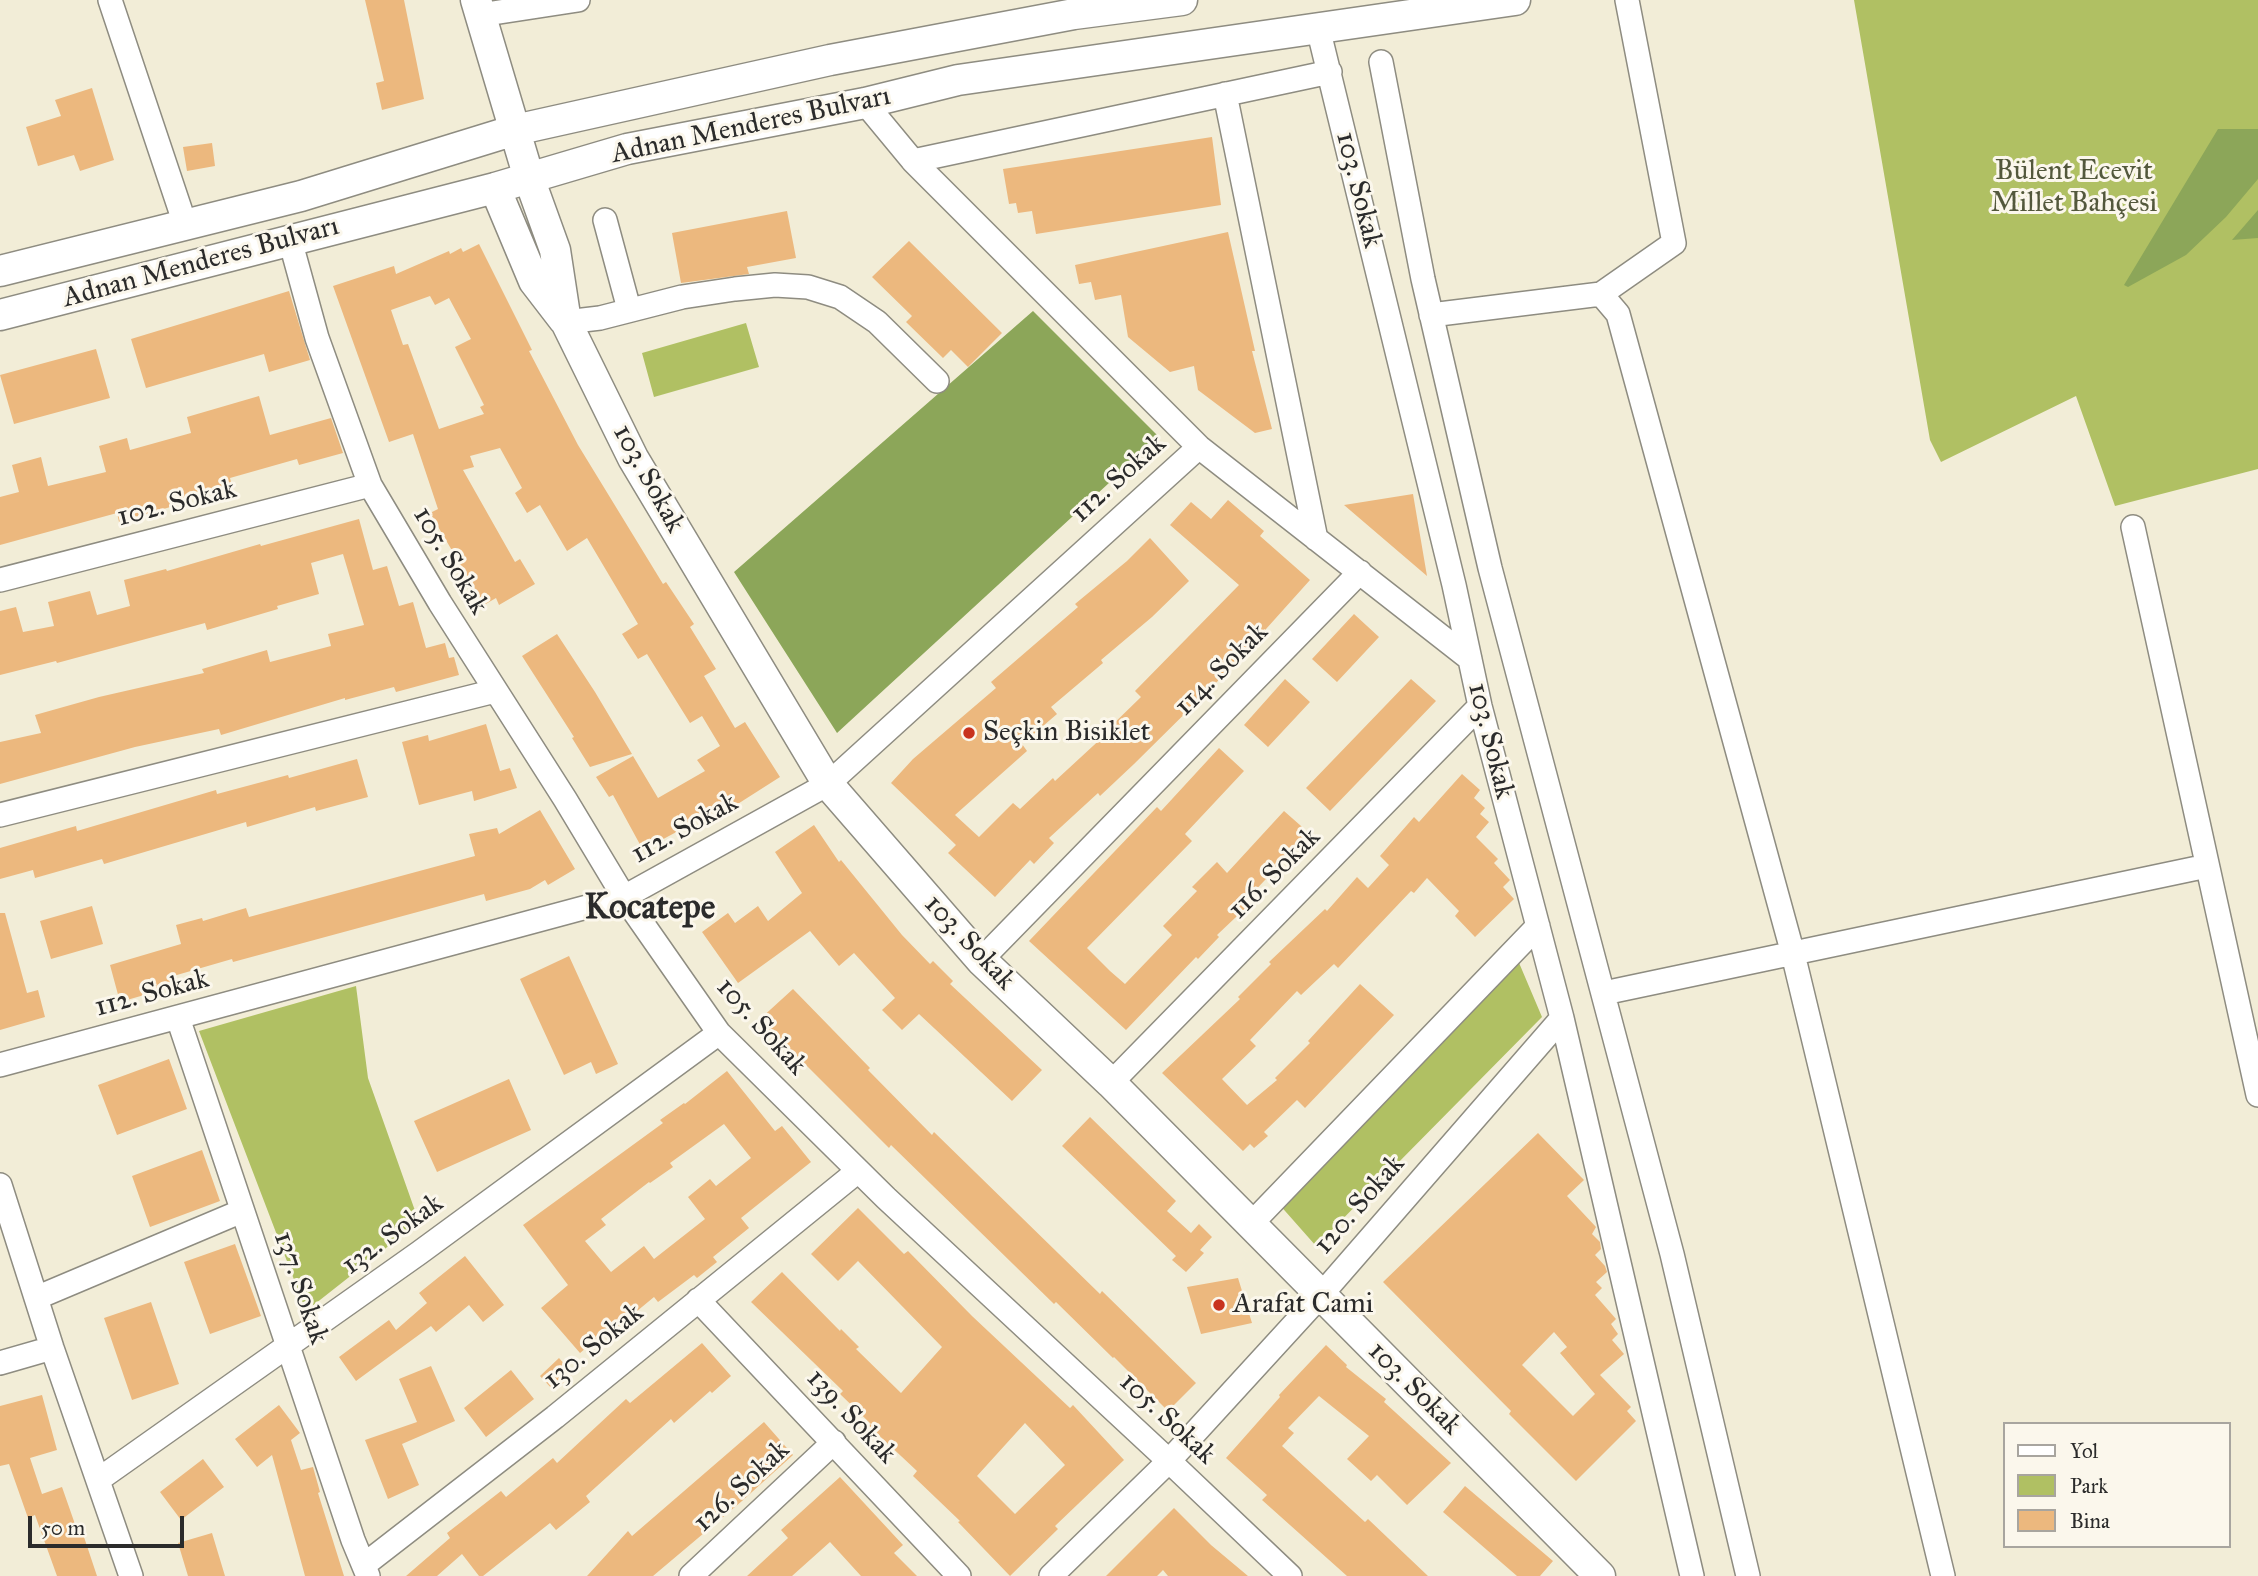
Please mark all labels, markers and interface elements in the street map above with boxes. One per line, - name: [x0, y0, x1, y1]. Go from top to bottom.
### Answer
- street label: Adnan Menderes Bulvarı: [608, 80, 894, 172]
- street label: 103. Sokak: [1327, 129, 1389, 251]
- park label: Bülent Ecevit Millet Bahçesi: [1991, 155, 2157, 221]
- street label: Adnan Menderes Bulvarı: [59, 210, 343, 316]
- street label: 103. Sokak: [605, 419, 691, 539]
- street label: 112. Sokak: [1064, 428, 1174, 530]
- street label: 102. Sokak: [114, 473, 240, 535]
- street label: 105. Sokak: [405, 501, 495, 621]
- street label: 114. Sokak: [1168, 616, 1276, 724]
- street label: 103. Sokak: [1459, 680, 1521, 802]
- place label: Seçkin Bisiklet: [983, 716, 1151, 750]
- marker: Seçkin Bisiklet: [961, 725, 977, 741]
- street label: 112. Sokak: [626, 786, 744, 872]
- street label: 116. Sokak: [1222, 821, 1328, 927]
- district label: Kocatepe: [585, 888, 715, 930]
- street label: 103. Sokak: [916, 888, 1022, 998]
- street label: 112. Sokak: [91, 963, 213, 1025]
- street label: 105. Sokak: [709, 971, 813, 1083]
- street label: 120. Sokak: [1308, 1148, 1412, 1262]
- street label: 132. Sokak: [336, 1187, 450, 1283]
- street label: 137. Sokak: [265, 1227, 335, 1349]
- place label: Arafat Cami: [1233, 1288, 1374, 1322]
- street label: 130. Sokak: [537, 1297, 651, 1397]
- marker: Arafat Cami: [1211, 1297, 1227, 1313]
- street label: 103. Sokak: [1360, 1335, 1468, 1443]
- street label: 139. Sokak: [799, 1363, 903, 1471]
- street label: 105. Sokak: [1112, 1366, 1222, 1472]
- legend: [2002, 1422, 2230, 1548]
- street label: 126. Sokak: [687, 1434, 797, 1540]
- text: Yol: [2070, 1438, 2098, 1464]
- text: Park: [2070, 1473, 2108, 1499]
- scale bar: [32, 1502, 187, 1546]
- text: Bina: [2070, 1508, 2110, 1534]
- text: 50 m: [41, 1515, 85, 1541]

